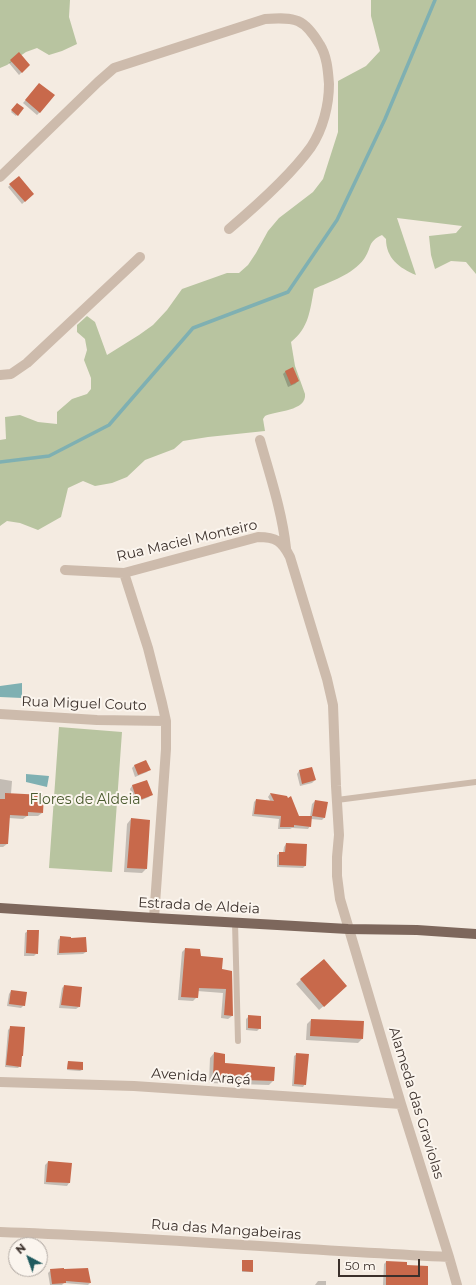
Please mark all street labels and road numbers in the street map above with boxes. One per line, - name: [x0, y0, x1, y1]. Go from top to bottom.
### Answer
- street label: Rua Maciel Monteiro: [115, 517, 259, 565]
- street label: Rua Miguel Couto: [21, 693, 147, 715]
- street label: Estrada de Aldeia: [138, 894, 260, 918]
- street label: Alameda das Graviolas: [385, 1025, 447, 1181]
- street label: Avenida Araçá: [151, 1065, 251, 1089]
- street label: Rua das Mangabeiras: [150, 1216, 302, 1244]

